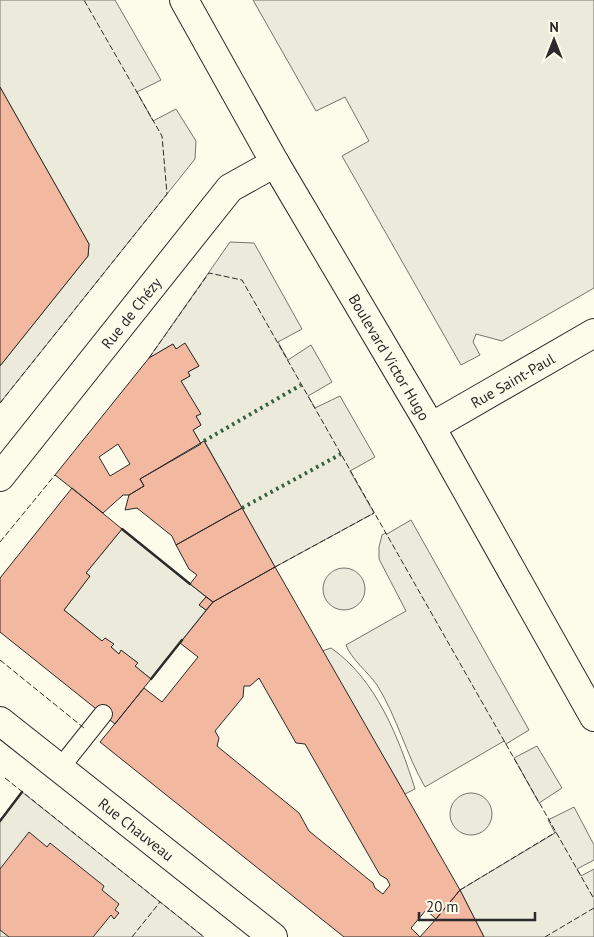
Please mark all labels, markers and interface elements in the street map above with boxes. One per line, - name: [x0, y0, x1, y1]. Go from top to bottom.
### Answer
- north arrow: [529, 15, 579, 65]
- text: N: [549, 18, 559, 36]
- street label: Rue de Chézy: [97, 273, 165, 352]
- street label: Boulevard Victor Hugo: [345, 290, 434, 424]
- street label: Rue Saint-Paul: [467, 348, 558, 412]
- street label: Rue Chauveau: [95, 793, 178, 865]
- scale bar: [419, 890, 535, 922]
- text: 20 m: [426, 897, 459, 916]

